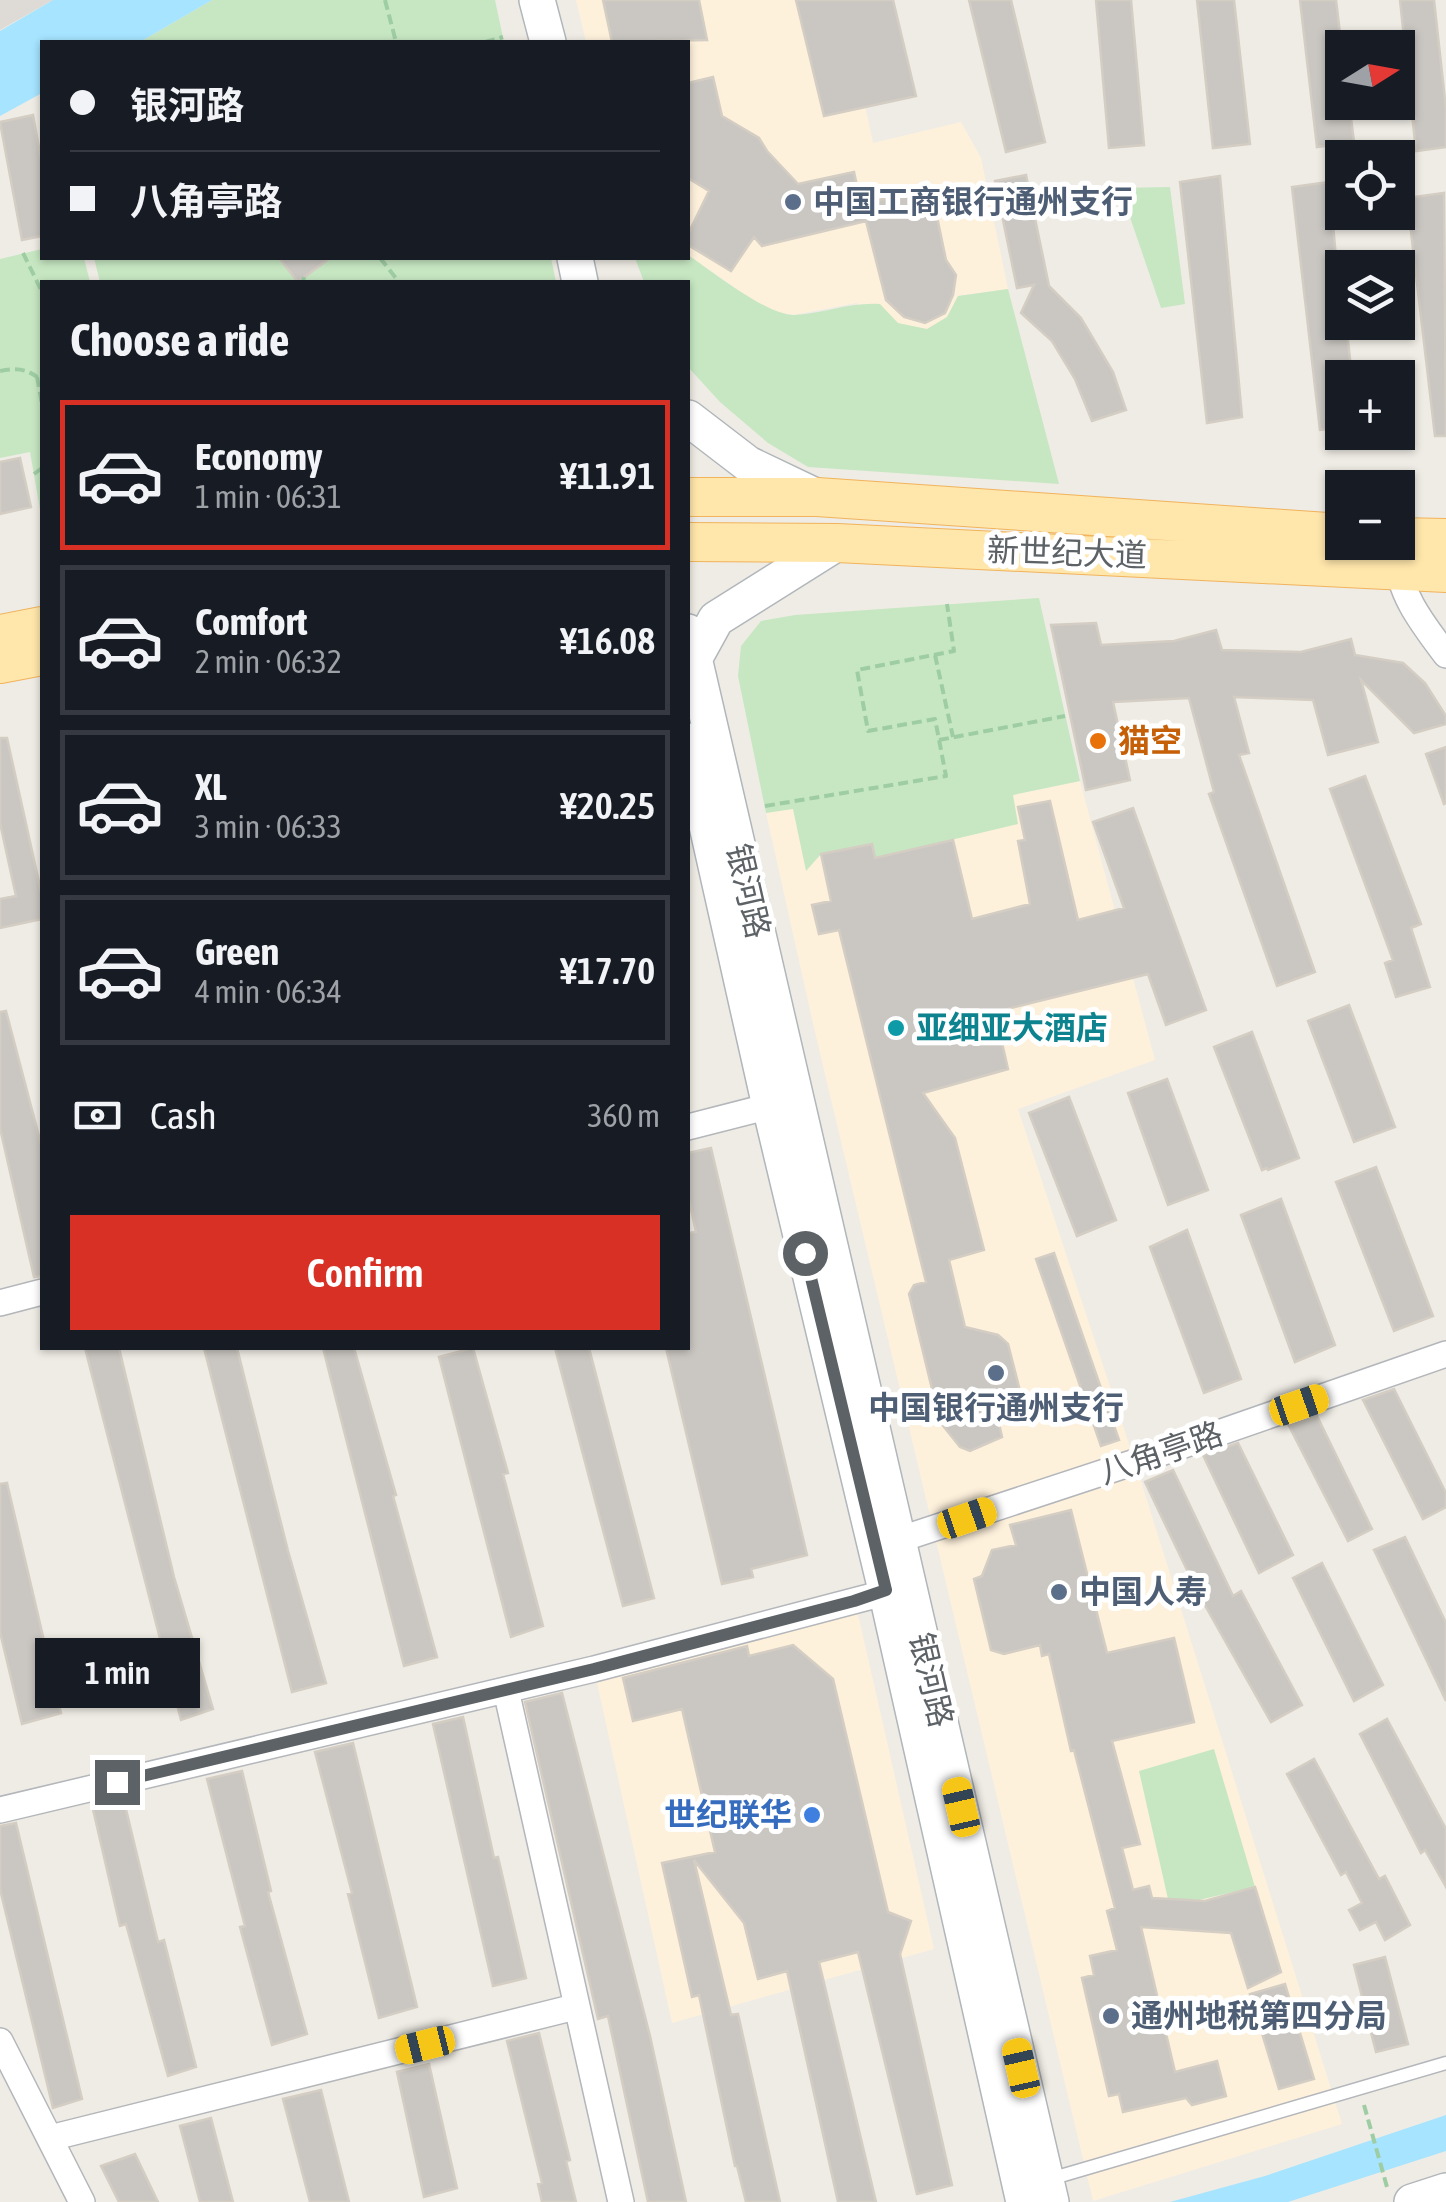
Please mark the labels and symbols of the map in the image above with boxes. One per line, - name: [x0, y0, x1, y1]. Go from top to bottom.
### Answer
- north arrow: [1325, 30, 1415, 120]
- place label: 中国工商银行通州支行: [813, 183, 1133, 220]
- marker: 中国工商银行通州支行: [782, 191, 804, 213]
- street label: 新世纪大道: [986, 531, 1148, 574]
- place label: 猫空: [1118, 722, 1182, 759]
- marker: 猫空: [1087, 730, 1109, 752]
- street label: 银河路: [720, 840, 777, 942]
- place label: 亚细亚大酒店: [916, 1009, 1108, 1046]
- marker: 亚细亚大酒店: [885, 1017, 907, 1039]
- route start: [783, 1231, 828, 1276]
- marker: 中国银行通州支行: [985, 1362, 1007, 1384]
- car: [1266, 1381, 1332, 1429]
- place label: 中国银行通州支行: [868, 1389, 1124, 1426]
- street label: 八角亭路: [1094, 1414, 1227, 1491]
- car: [934, 1494, 1000, 1542]
- place label: 中国人寿: [1079, 1573, 1207, 1610]
- marker: 中国人寿: [1048, 1581, 1070, 1603]
- street label: 银河路: [903, 1629, 960, 1731]
- callout: 1 min: [34, 1637, 200, 1707]
- route end: [95, 1760, 140, 1805]
- car: [940, 1774, 982, 1840]
- place label: 世纪联华: [664, 1796, 792, 1833]
- marker: 世纪联华: [801, 1804, 823, 1826]
- place label: 通州地税第四分局: [1131, 1997, 1387, 2034]
- marker: 通州地税第四分局: [1100, 2005, 1122, 2027]
- car: [392, 2023, 458, 2067]
- car: [1000, 2035, 1042, 2101]

